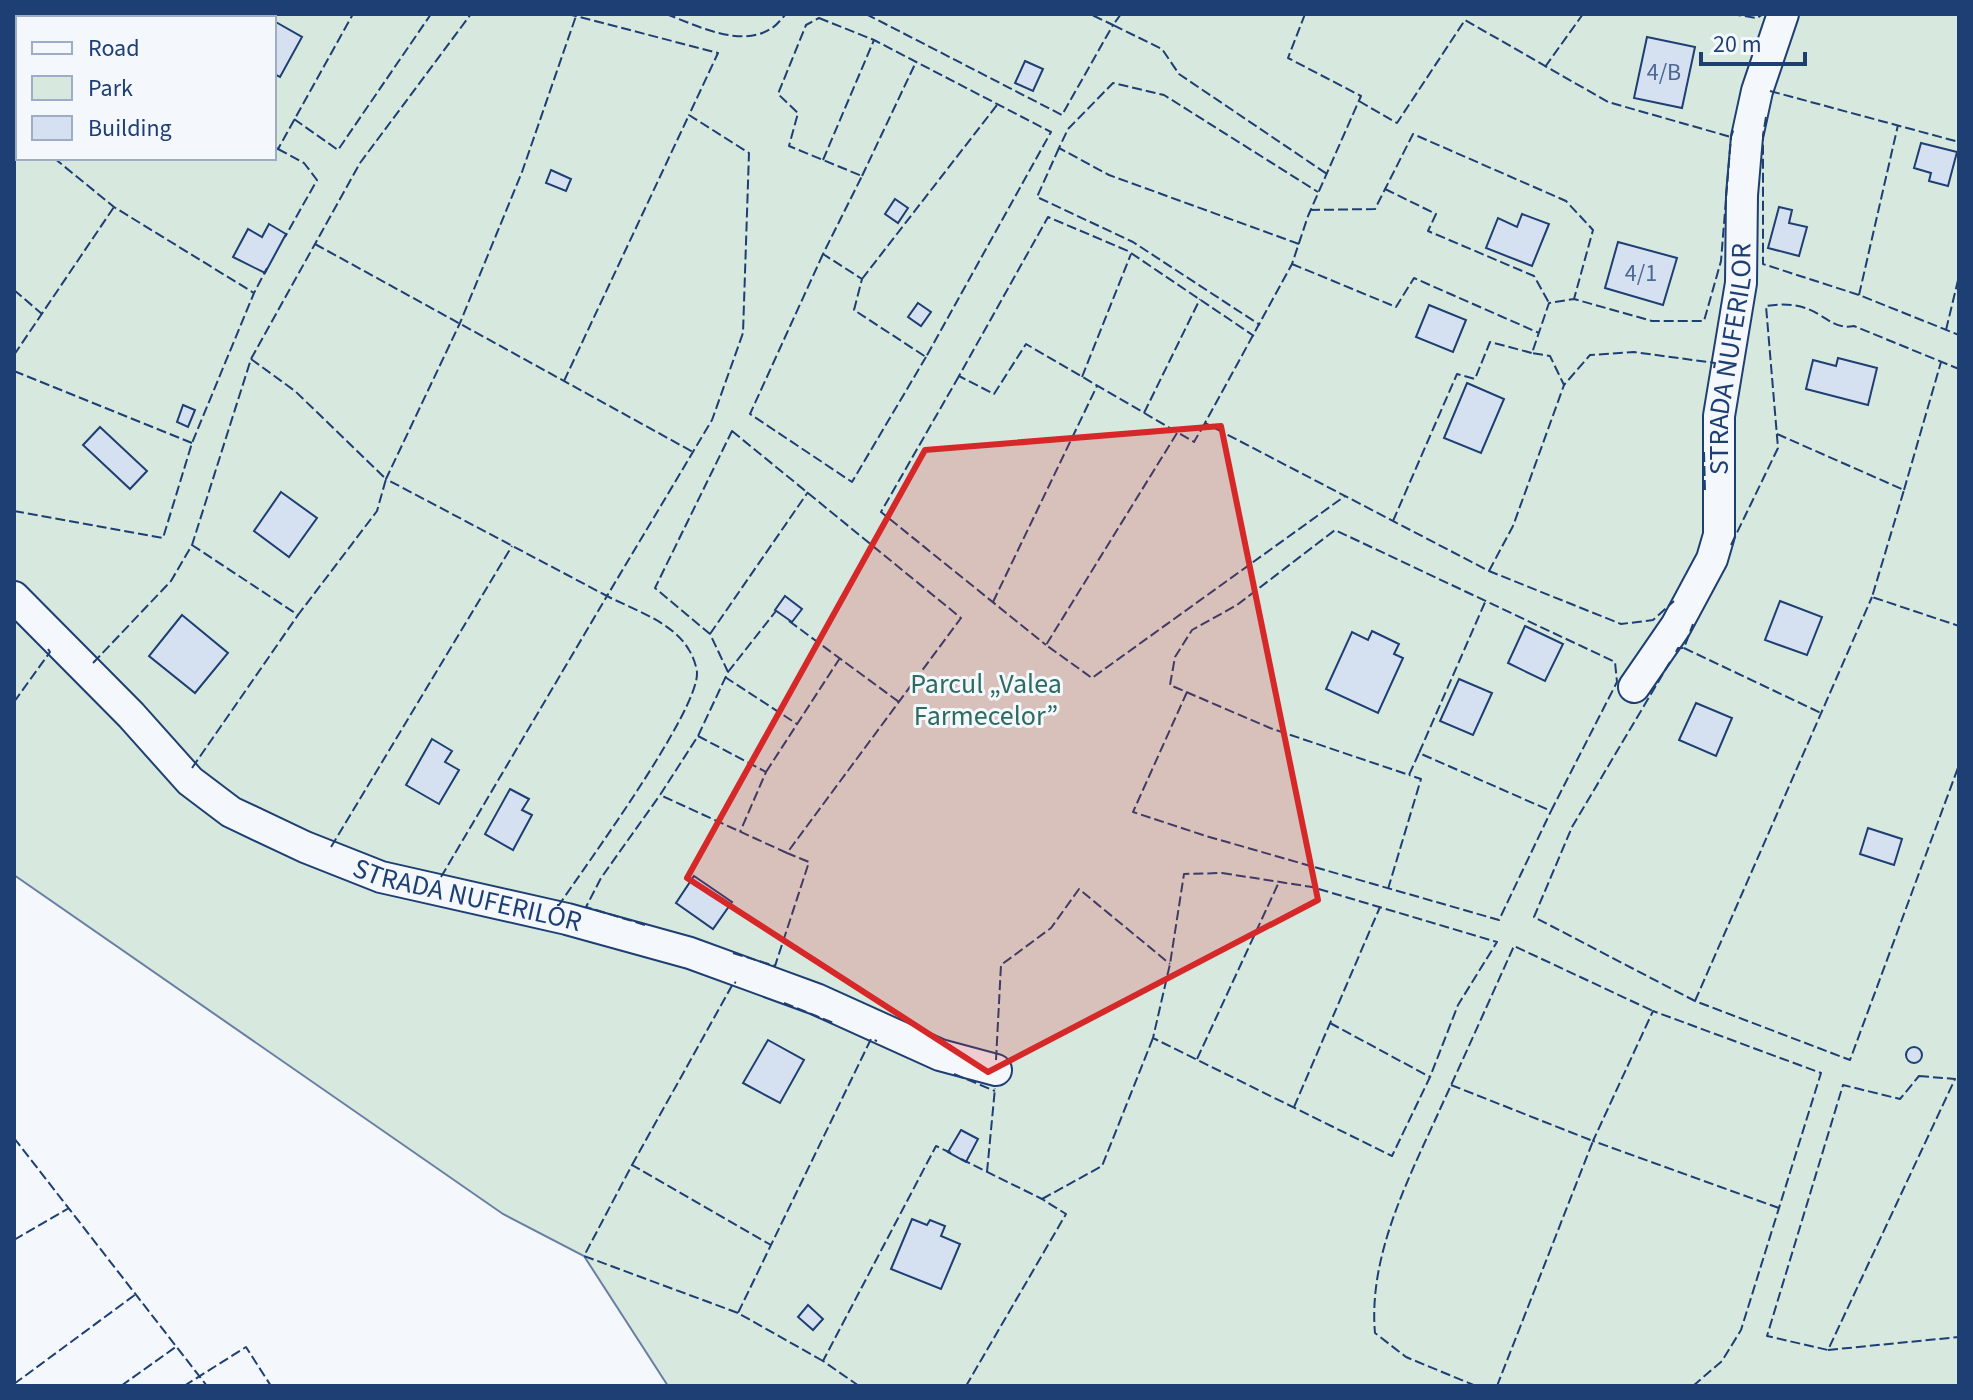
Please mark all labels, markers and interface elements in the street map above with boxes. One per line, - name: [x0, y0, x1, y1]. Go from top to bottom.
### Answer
- legend: [16, 16, 276, 160]
- scale bar: [1701, 16, 1805, 66]
- text: 20 m: [1713, 27, 1762, 62]
- text: Road: [88, 31, 140, 66]
- house number: 4/B: [1647, 55, 1681, 90]
- text: Park: [88, 71, 133, 106]
- text: Building: [88, 111, 172, 146]
- street label: STRADA NUFERILOR: [1699, 243, 1762, 475]
- house number: 4/1: [1625, 256, 1657, 291]
- park label: Parcul „Valea Farmecelor”: [910, 664, 1062, 736]
- street label: STRADA NUFERILOR: [347, 848, 586, 942]

